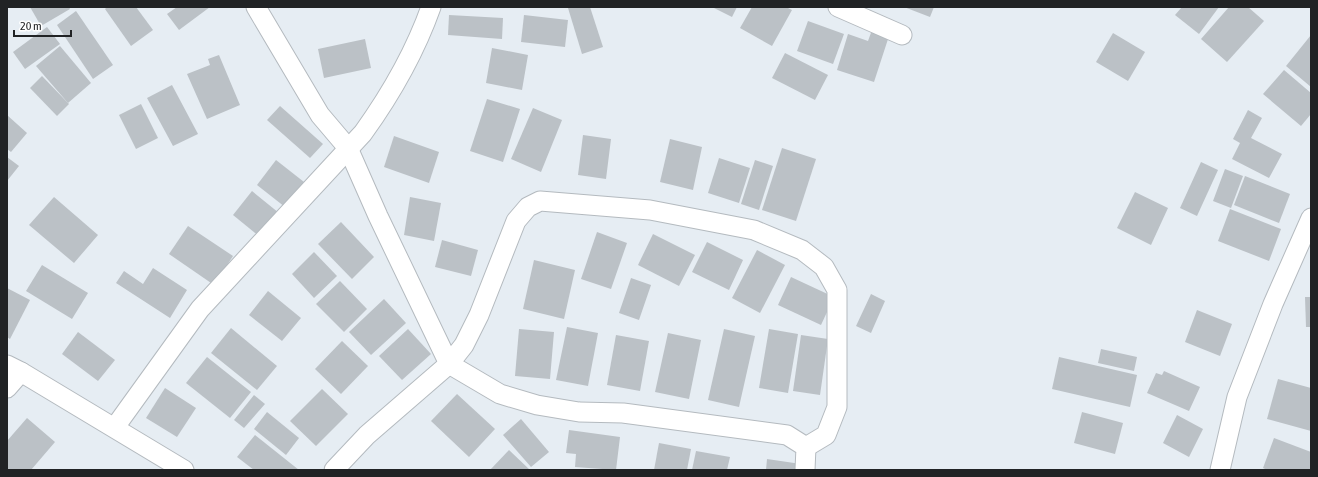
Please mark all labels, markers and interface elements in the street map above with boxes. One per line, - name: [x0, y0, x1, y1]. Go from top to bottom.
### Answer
- scale bar: [14, 12, 71, 38]
- text: 20 m: [20, 19, 42, 33]

